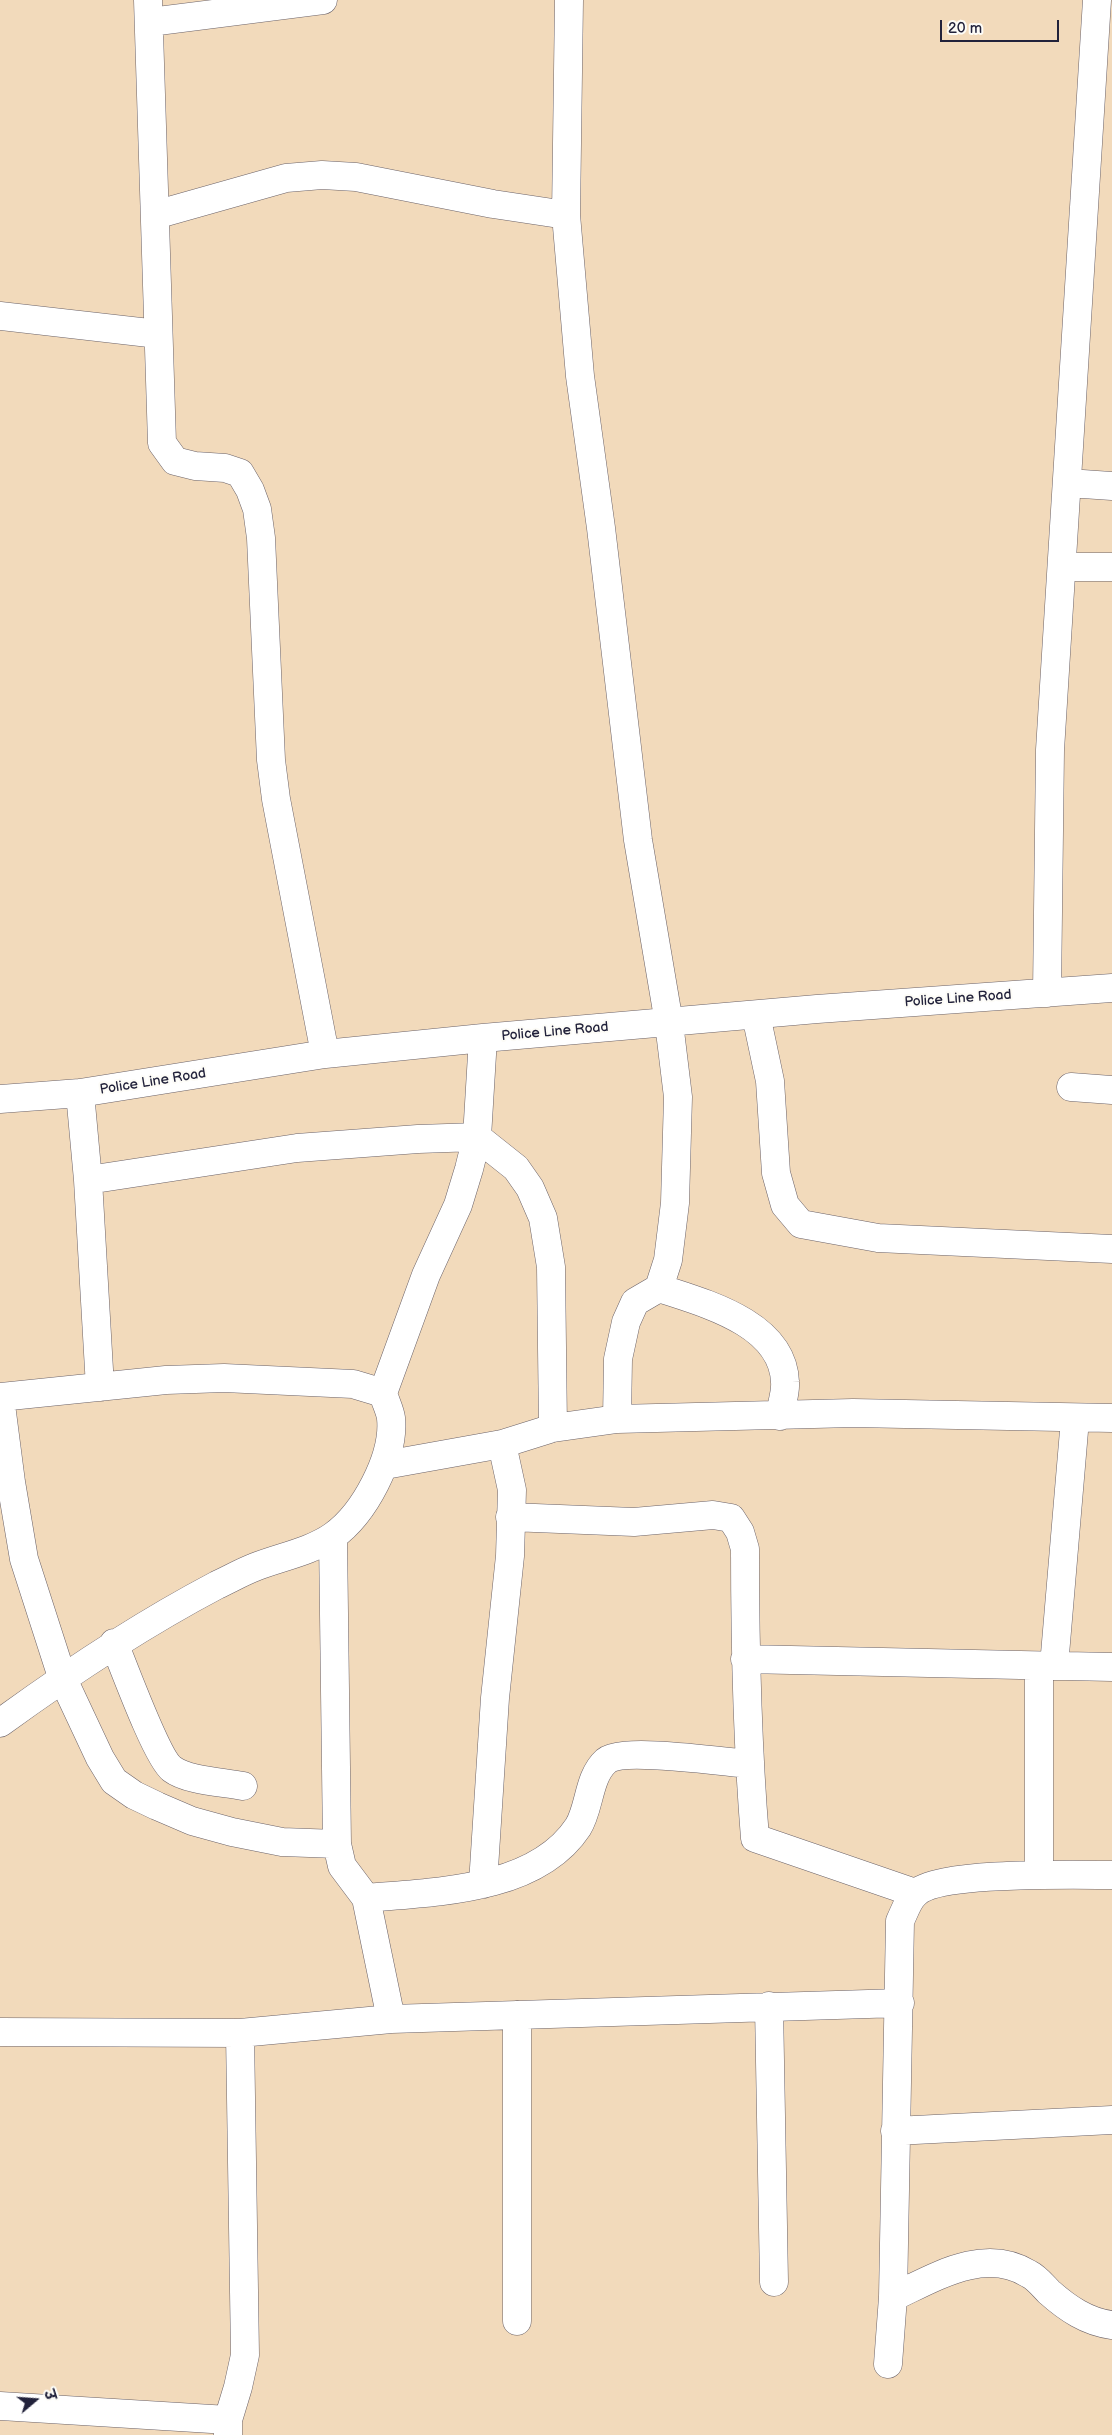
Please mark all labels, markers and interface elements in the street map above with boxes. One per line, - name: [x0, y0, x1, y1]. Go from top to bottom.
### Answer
- scale bar: [942, 10, 1061, 42]
- text: 20 m: [948, 19, 982, 38]
- street label: Police Line Road: [904, 987, 1012, 1011]
- street label: Police Line Road: [501, 1019, 609, 1045]
- street label: Police Line Road: [99, 1065, 207, 1099]
- north arrow: [10, 2375, 60, 2425]
- text: उ: [40, 2388, 59, 2402]

